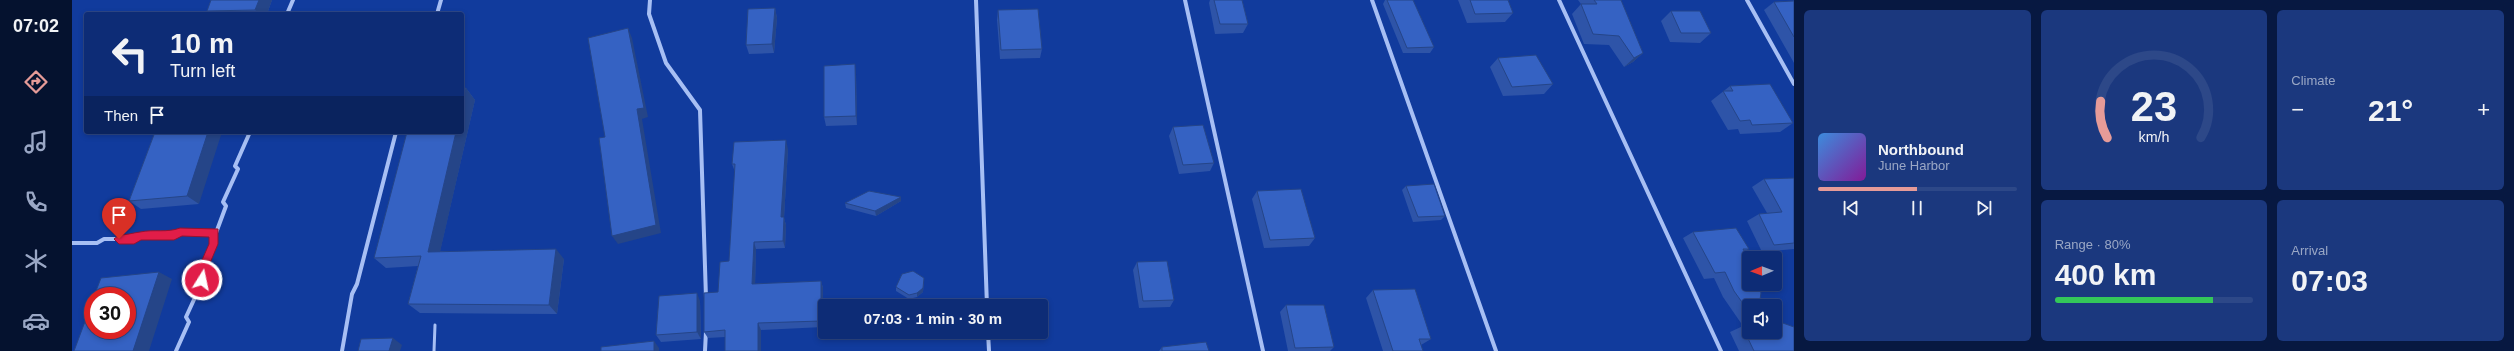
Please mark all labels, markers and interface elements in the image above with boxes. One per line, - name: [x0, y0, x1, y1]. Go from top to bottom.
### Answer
- text: 07:02: [13, 16, 59, 36]
- icon: left: [104, 28, 156, 80]
- text: 10 m: [170, 28, 234, 59]
- text: Turn left: [170, 61, 235, 81]
- icon: directions: [22, 68, 50, 96]
- text: Climate: [2291, 73, 2335, 88]
- text: 23: [2131, 83, 2177, 130]
- text: 21°: [2368, 94, 2413, 127]
- text: −: [2291, 97, 2304, 122]
- text: +: [2477, 97, 2490, 122]
- icon: arrive: [146, 104, 168, 126]
- text: Then: [104, 107, 138, 124]
- icon: music: [22, 128, 50, 156]
- text: km/h: [2139, 128, 2170, 144]
- text: Northbound: [1878, 141, 1964, 158]
- text: June Harbor: [1878, 158, 1950, 173]
- icon: phone: [22, 188, 50, 216]
- icon: previous: [1840, 197, 1862, 219]
- icon: pause: [1906, 197, 1928, 219]
- icon: next: [1973, 197, 1995, 219]
- pin: [102, 198, 136, 239]
- icon: arrive: [108, 204, 130, 226]
- text: Range · 80%: [2055, 237, 2131, 252]
- text: Arrival: [2291, 243, 2328, 258]
- icon: climate: [22, 247, 50, 275]
- north arrow: [1742, 251, 1782, 291]
- map controls: [1742, 251, 1782, 339]
- text: 400 km: [2055, 258, 2156, 291]
- position arrow: [181, 259, 223, 301]
- text: 07:03: [2291, 264, 2368, 297]
- speed limit sign: 30: [84, 287, 136, 339]
- button: sound: [1742, 299, 1782, 339]
- icon: car: [22, 307, 50, 335]
- text: 07:03 · 1 min · 30 m: [864, 310, 1002, 327]

